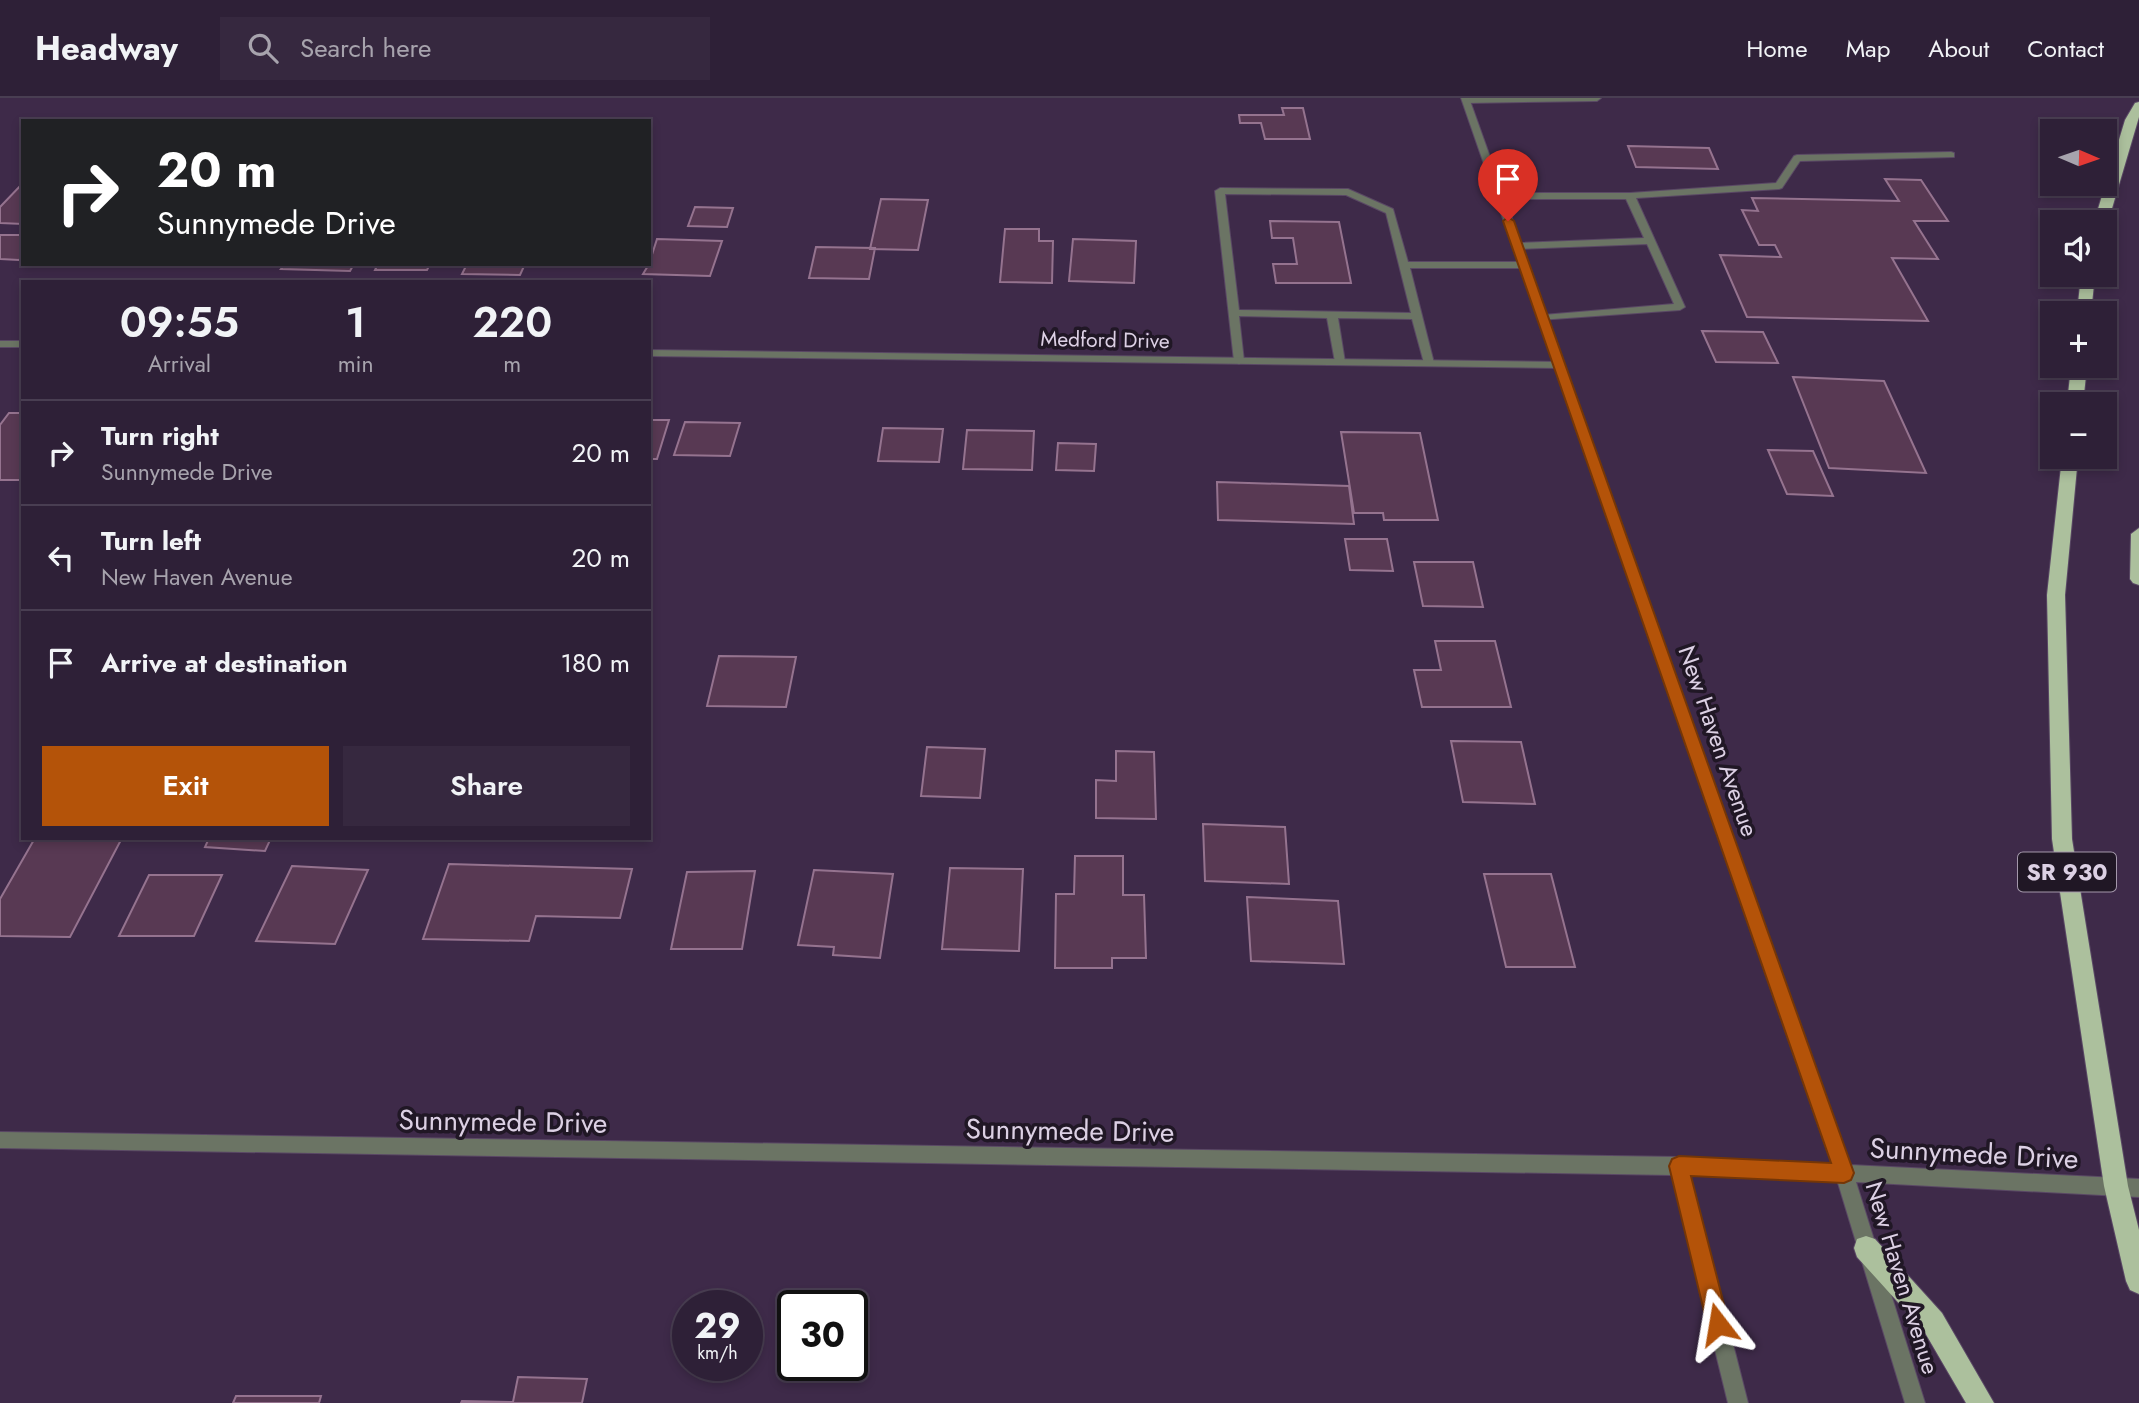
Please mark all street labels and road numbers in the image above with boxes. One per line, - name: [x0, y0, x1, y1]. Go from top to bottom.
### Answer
- street label: Medford Drive: [1040, 324, 1170, 356]
- street label: New Haven Avenue: [1669, 641, 1768, 841]
- road number: SR 930: [2018, 852, 2116, 892]
- street label: Sunnymede Drive: [398, 1099, 608, 1144]
- street label: Sunnymede Drive: [965, 1108, 1175, 1153]
- street label: Sunnymede Drive: [1869, 1128, 2079, 1179]
- street label: New Haven Avenue: [1857, 1177, 1948, 1379]

